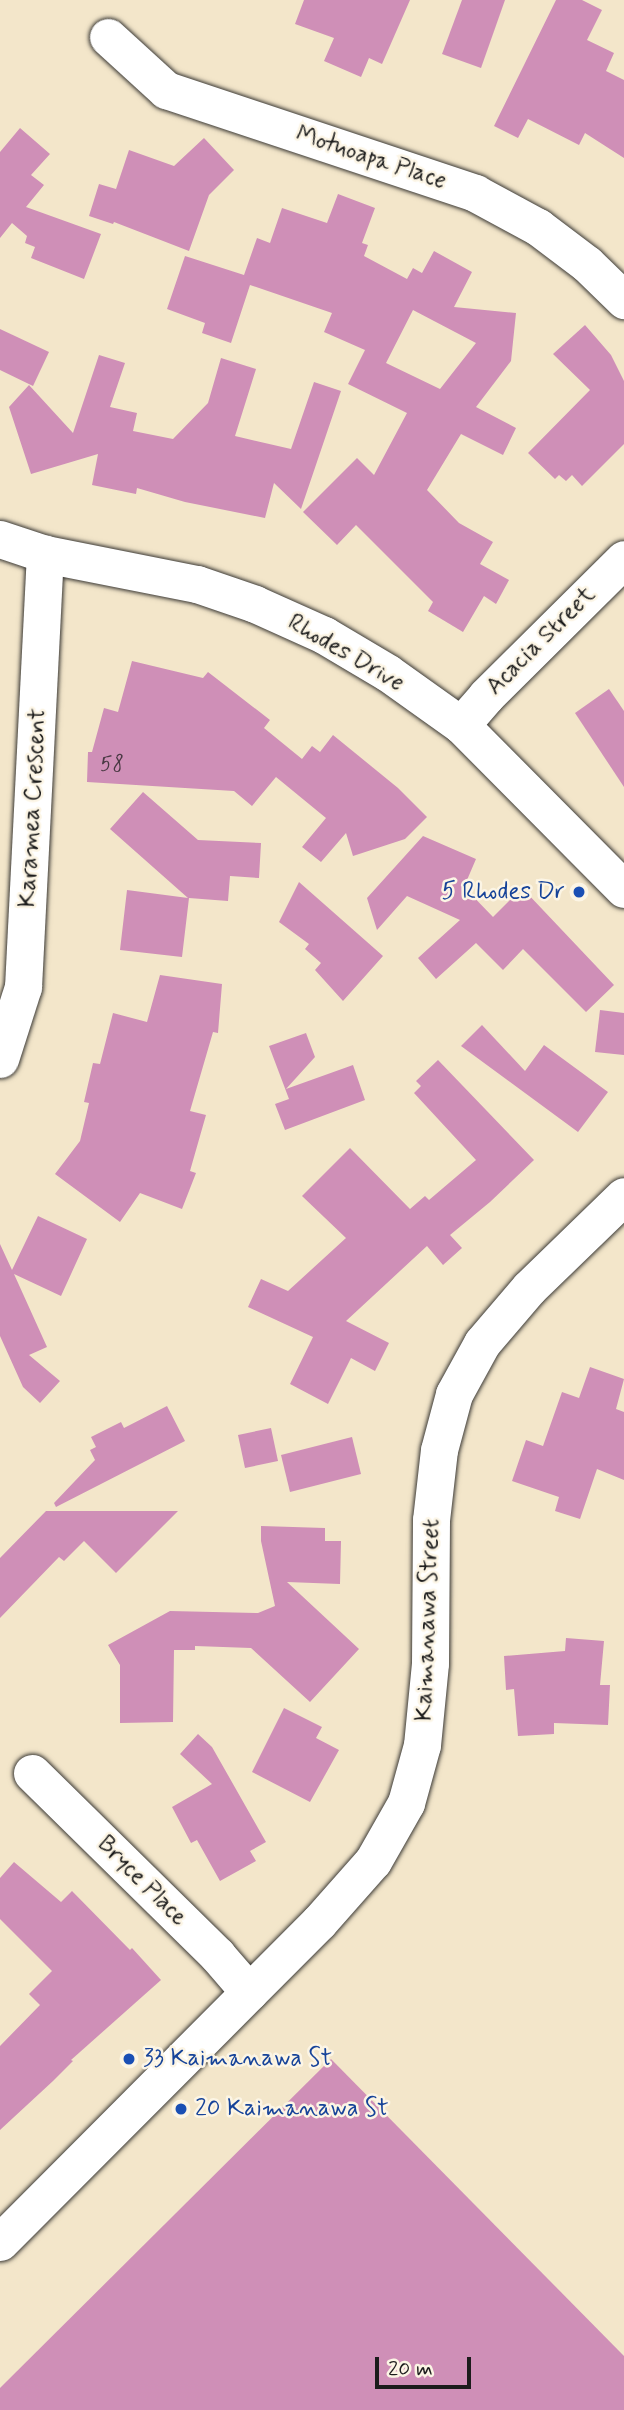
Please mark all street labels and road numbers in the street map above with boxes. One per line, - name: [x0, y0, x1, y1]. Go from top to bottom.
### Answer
- street label: Motuoapa Place: [292, 120, 450, 196]
- street label: Acacia Street: [481, 581, 601, 701]
- street label: Rhodes Drive: [283, 609, 409, 697]
- street label: Karamea Crescent: [13, 708, 53, 908]
- street label: Kaimanawa Street: [410, 1516, 446, 1724]
- street label: Bryce Place: [90, 1829, 194, 1933]

